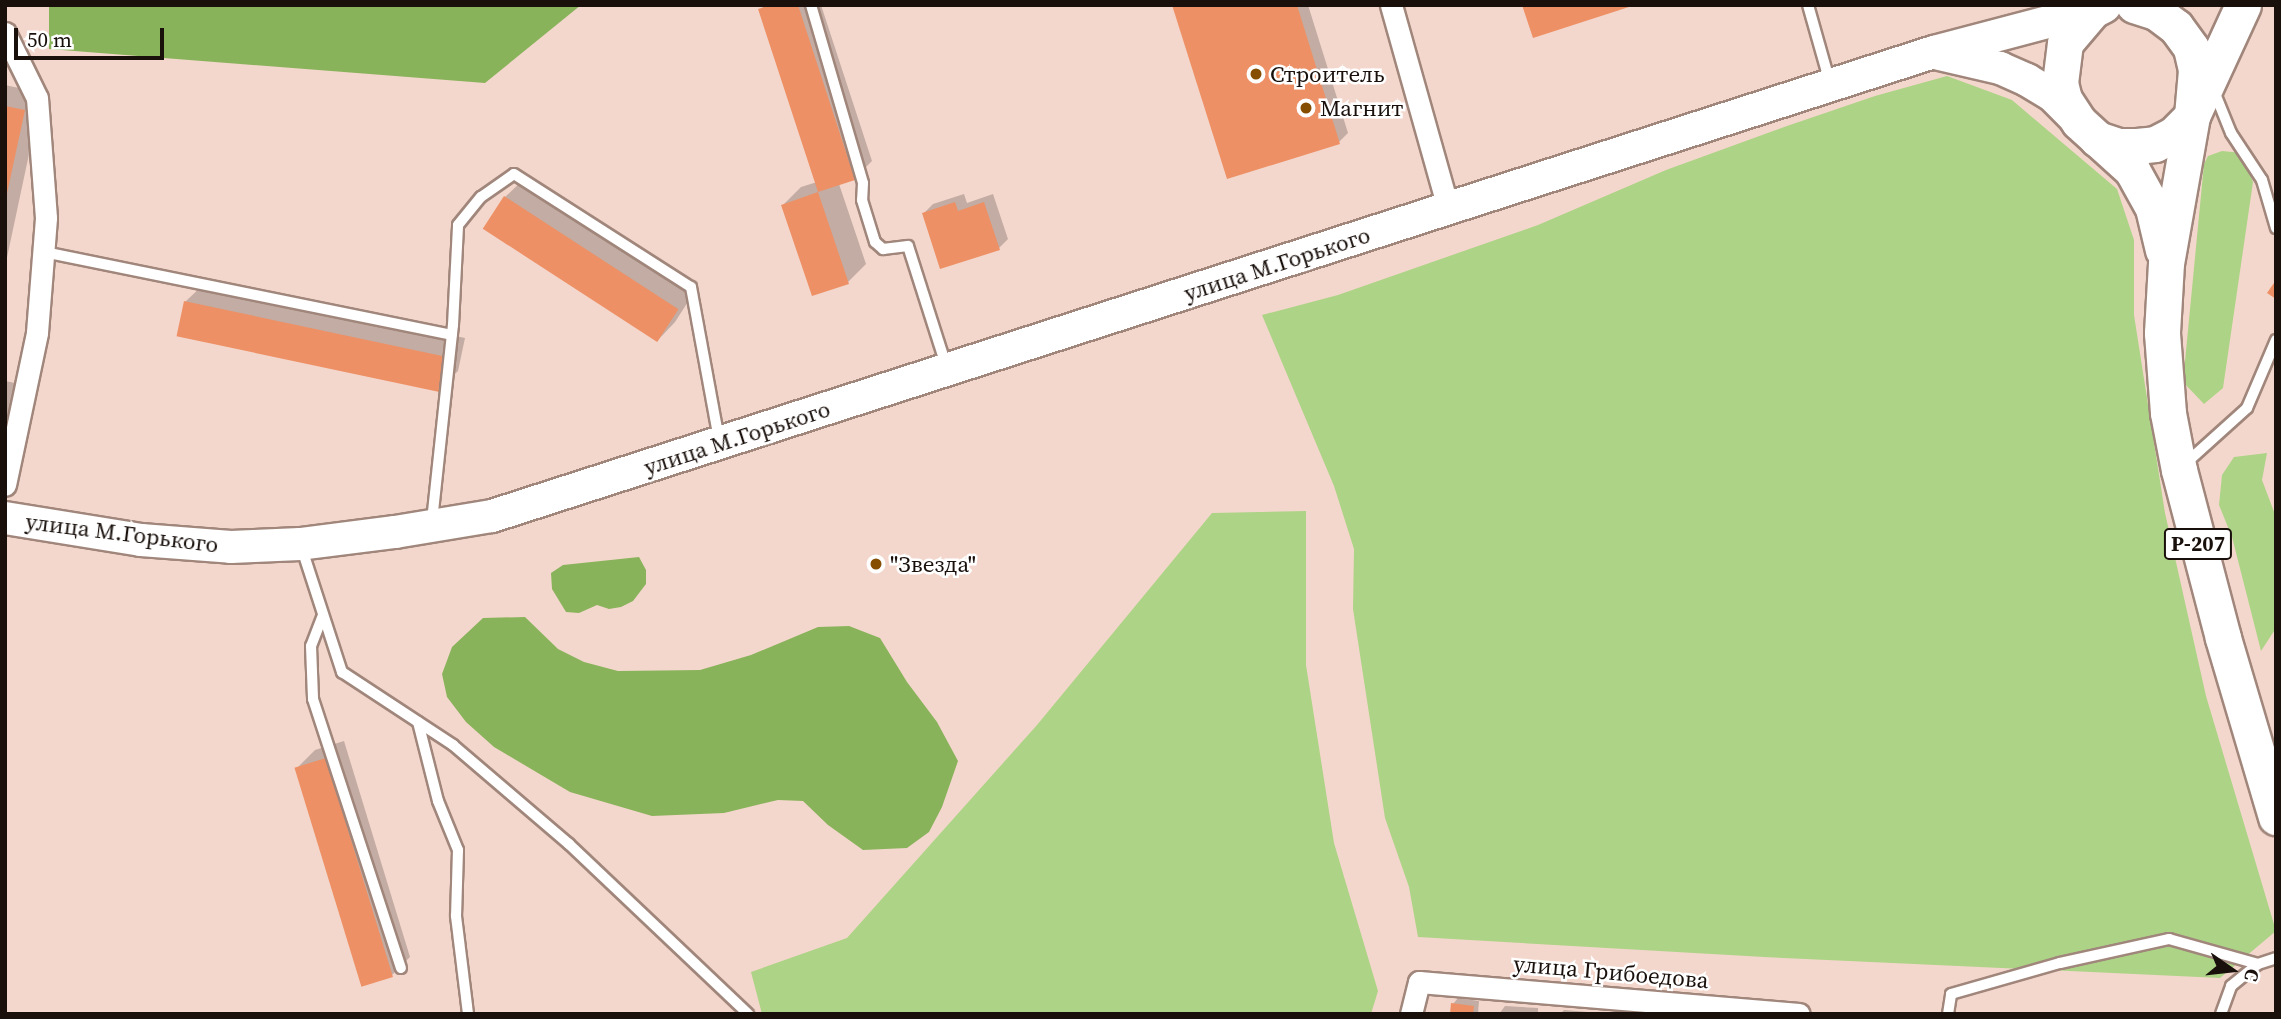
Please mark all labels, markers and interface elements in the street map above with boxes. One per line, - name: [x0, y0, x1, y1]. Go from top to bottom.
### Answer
- scale bar: [18, 14, 168, 58]
- text: 50 m: [27, 25, 72, 54]
- place label: Строитель: [1270, 60, 1385, 88]
- marker: Строитель: [1248, 66, 1264, 82]
- place label: Магнит: [1320, 94, 1403, 122]
- marker: Магнит: [1298, 100, 1314, 116]
- street label: улица М.Горького: [1180, 221, 1374, 307]
- street label: улица М.Горького: [640, 395, 834, 481]
- street label: улица М.Горького: [24, 507, 220, 559]
- road number: Р-207: [2163, 526, 2233, 562]
- place label: "Звезда": [890, 550, 976, 578]
- marker: "Звезда": [868, 556, 884, 572]
- north arrow: [2197, 935, 2267, 1005]
- street label: улица Грибоедова: [1512, 950, 1710, 994]
- text: С: [2238, 966, 2266, 984]

